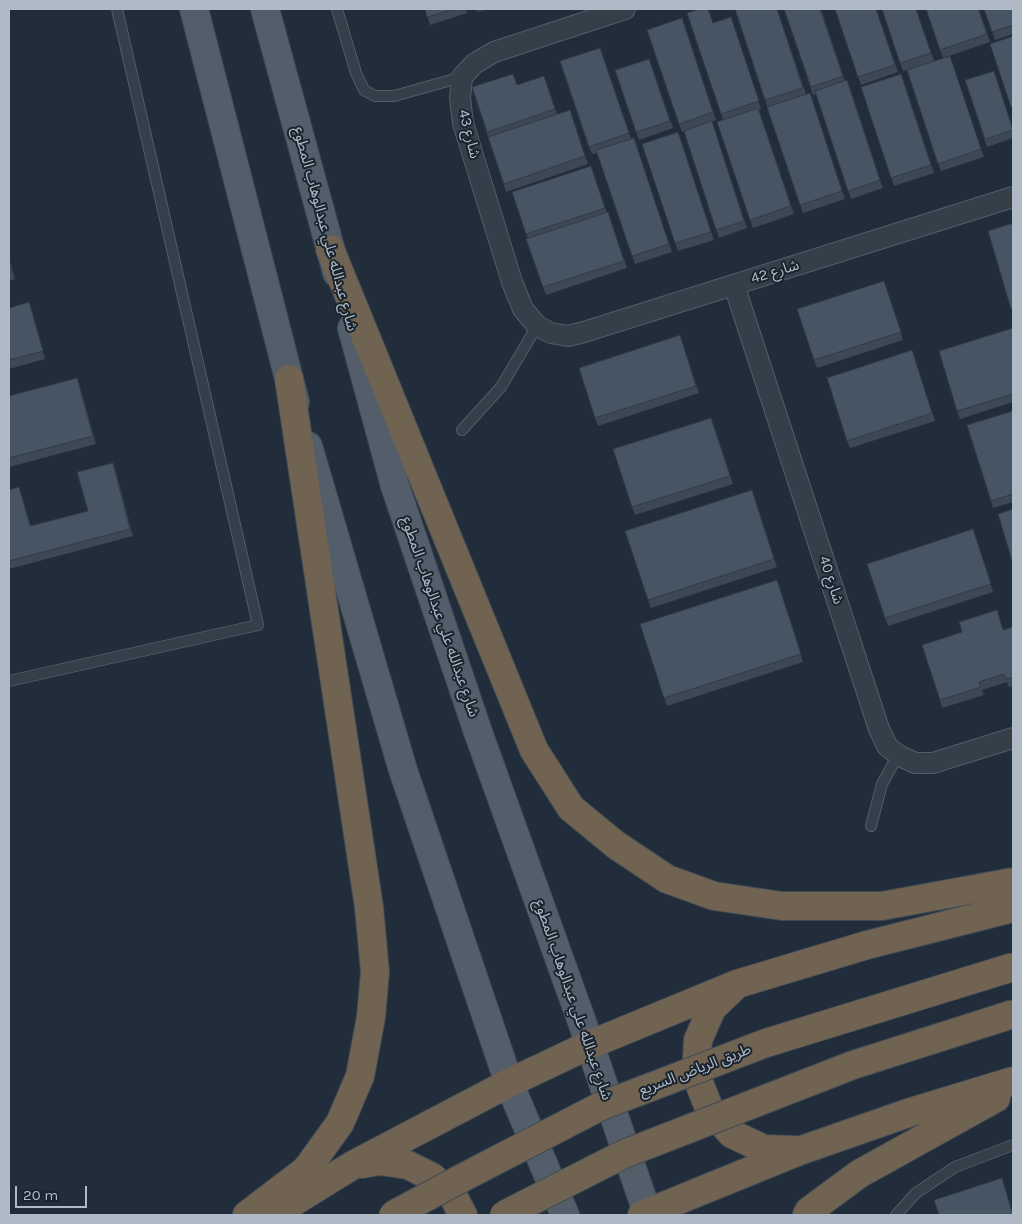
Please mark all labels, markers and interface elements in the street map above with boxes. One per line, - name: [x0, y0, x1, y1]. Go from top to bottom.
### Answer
- street label: شارع 43: [454, 108, 484, 160]
- street label: شارع عبدالله علي عبدالوهاب المطوع: [289, 125, 361, 333]
- street label: شارع 42: [749, 256, 801, 288]
- street label: شارع عبدالله علي عبدالوهاب المطوع: [397, 514, 483, 720]
- street label: شارع 40: [815, 553, 847, 607]
- street label: شارع عبدالله علي عبدالوهاب المطوع: [530, 897, 616, 1103]
- street label: طريق الرياض السريع: [636, 1040, 754, 1100]
- scale bar: [18, 1176, 90, 1208]
- text: 20 m: [23, 1186, 58, 1204]

